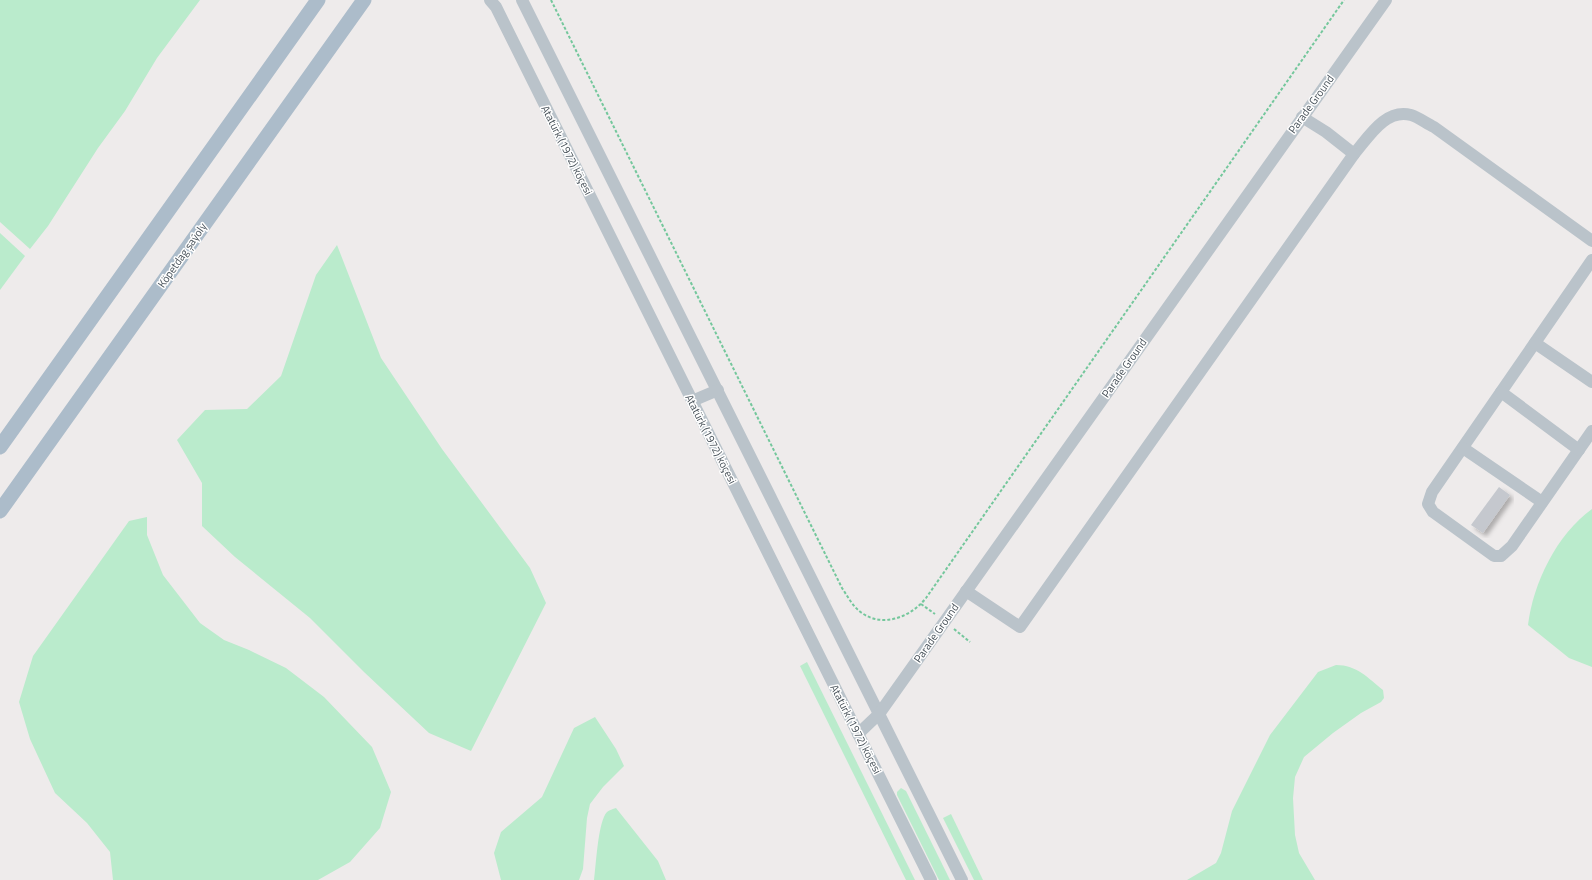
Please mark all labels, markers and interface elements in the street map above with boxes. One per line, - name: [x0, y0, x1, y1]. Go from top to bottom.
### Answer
- street label: Parade Ground: [1284, 71, 1338, 137]
- street label: Atatürk (1972) köçesi: [537, 102, 597, 198]
- street label: Köpetdag şaýoly: [154, 219, 211, 291]
- street label: Parade Ground: [1098, 335, 1150, 401]
- street label: Atatürk (1972) köçesi: [681, 391, 741, 487]
- street label: Parade Ground: [910, 600, 962, 666]
- street label: Atatürk (1972) köçesi: [826, 681, 886, 777]

